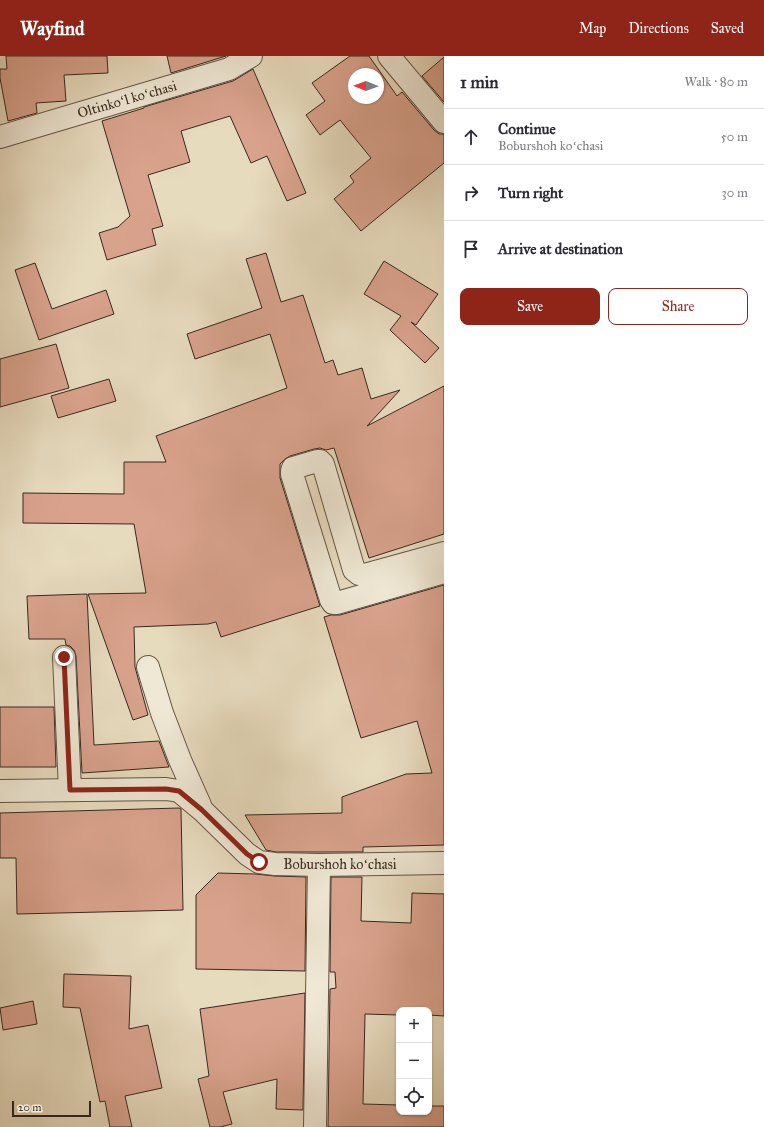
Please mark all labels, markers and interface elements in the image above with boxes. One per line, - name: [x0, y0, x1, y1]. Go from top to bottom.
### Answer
- text: Wayfind: [20, 17, 85, 40]
- text: Map: [579, 20, 606, 37]
- text: Directions: [628, 20, 689, 37]
- text: Saved: [711, 20, 744, 37]
- north arrow: [348, 68, 384, 104]
- text: 1 min: [460, 72, 499, 93]
- text: Walk · 80 m: [685, 74, 748, 90]
- street label: Oltinkoʻl koʻchasi: [76, 77, 179, 122]
- text: Continue: [498, 120, 556, 138]
- icon: ahead: [460, 126, 482, 148]
- text: 50 m: [721, 129, 748, 145]
- text: Boburshoh koʻchasi: [498, 138, 603, 154]
- icon: right: [460, 182, 482, 204]
- text: Turn right: [498, 184, 563, 202]
- text: 30 m: [722, 185, 748, 201]
- icon: arrive: [460, 238, 482, 260]
- text: Arrive at destination: [498, 240, 623, 258]
- button: Save: [460, 288, 600, 325]
- button: Share: [608, 288, 748, 325]
- route end: [55, 648, 73, 666]
- route start: [250, 853, 268, 871]
- street label: Boburshoh koʻchasi: [283, 856, 397, 873]
- map controls: [396, 1007, 432, 1115]
- button: +: [396, 1007, 432, 1043]
- button: −: [396, 1043, 432, 1079]
- button: locate: [396, 1079, 432, 1115]
- scale bar: [12, 1099, 91, 1118]
- text: 20 m: [18, 1101, 41, 1114]

